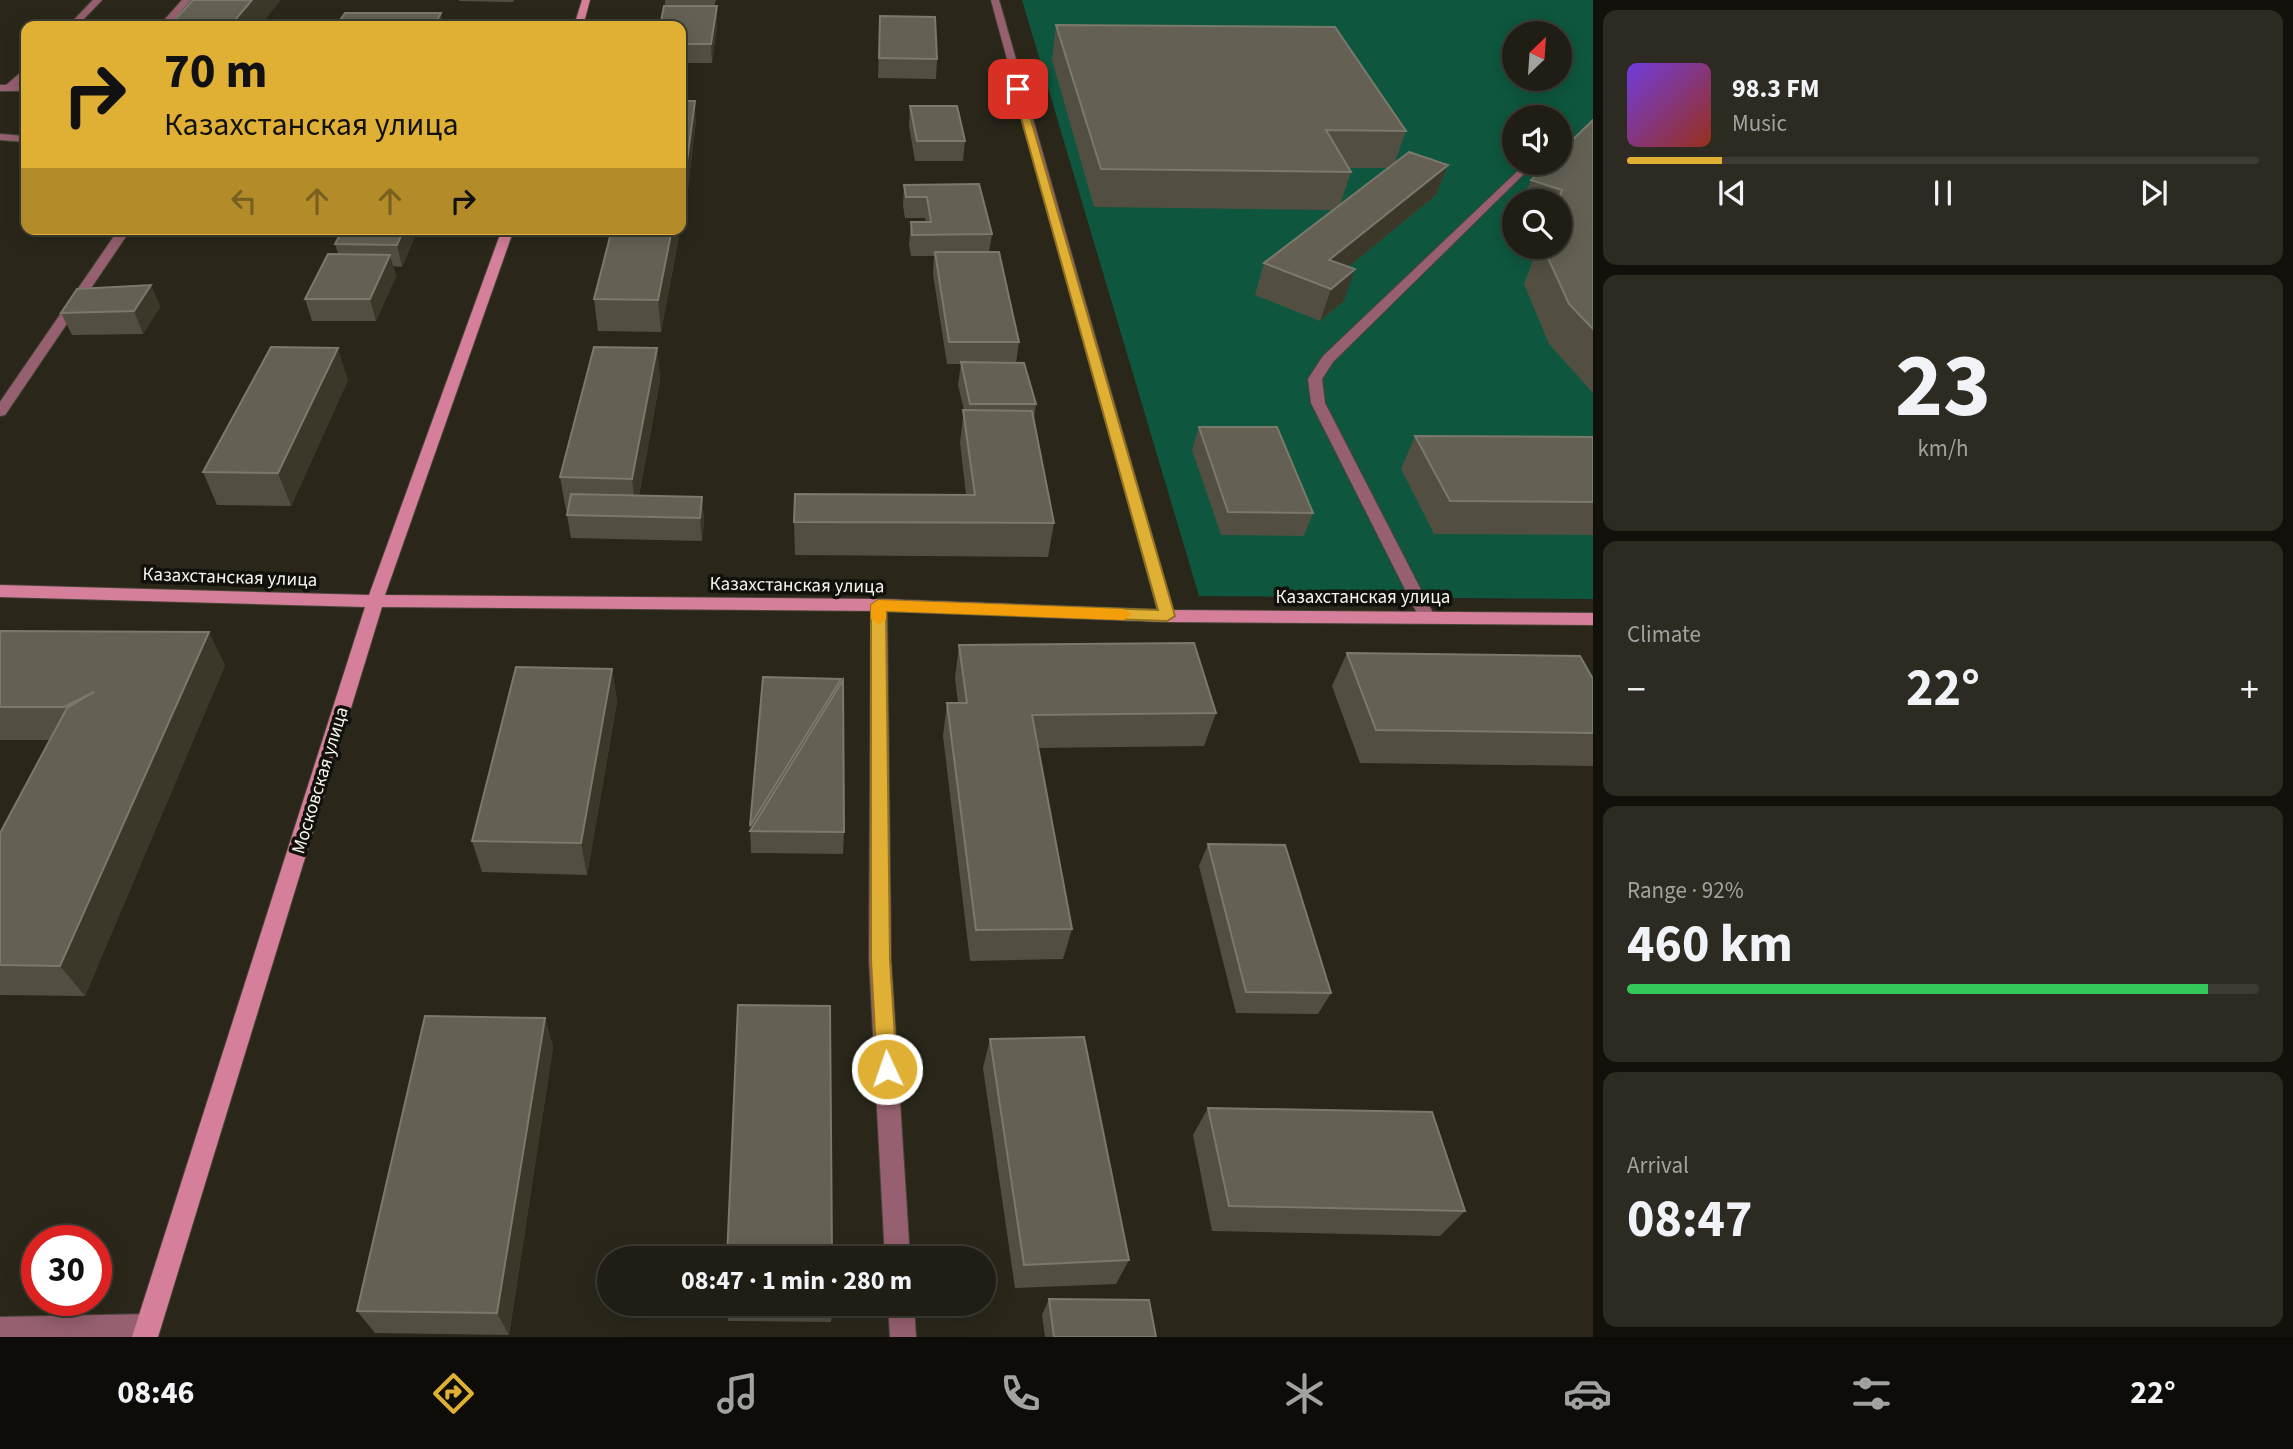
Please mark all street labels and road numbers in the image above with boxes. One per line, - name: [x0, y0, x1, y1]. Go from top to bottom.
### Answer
- street label: Казахстанская улица: [142, 561, 318, 594]
- street label: Казахстанская улица: [709, 570, 885, 601]
- street label: Казахстанская улица: [1276, 584, 1450, 611]
- street label: Московская улица: [285, 703, 356, 857]

